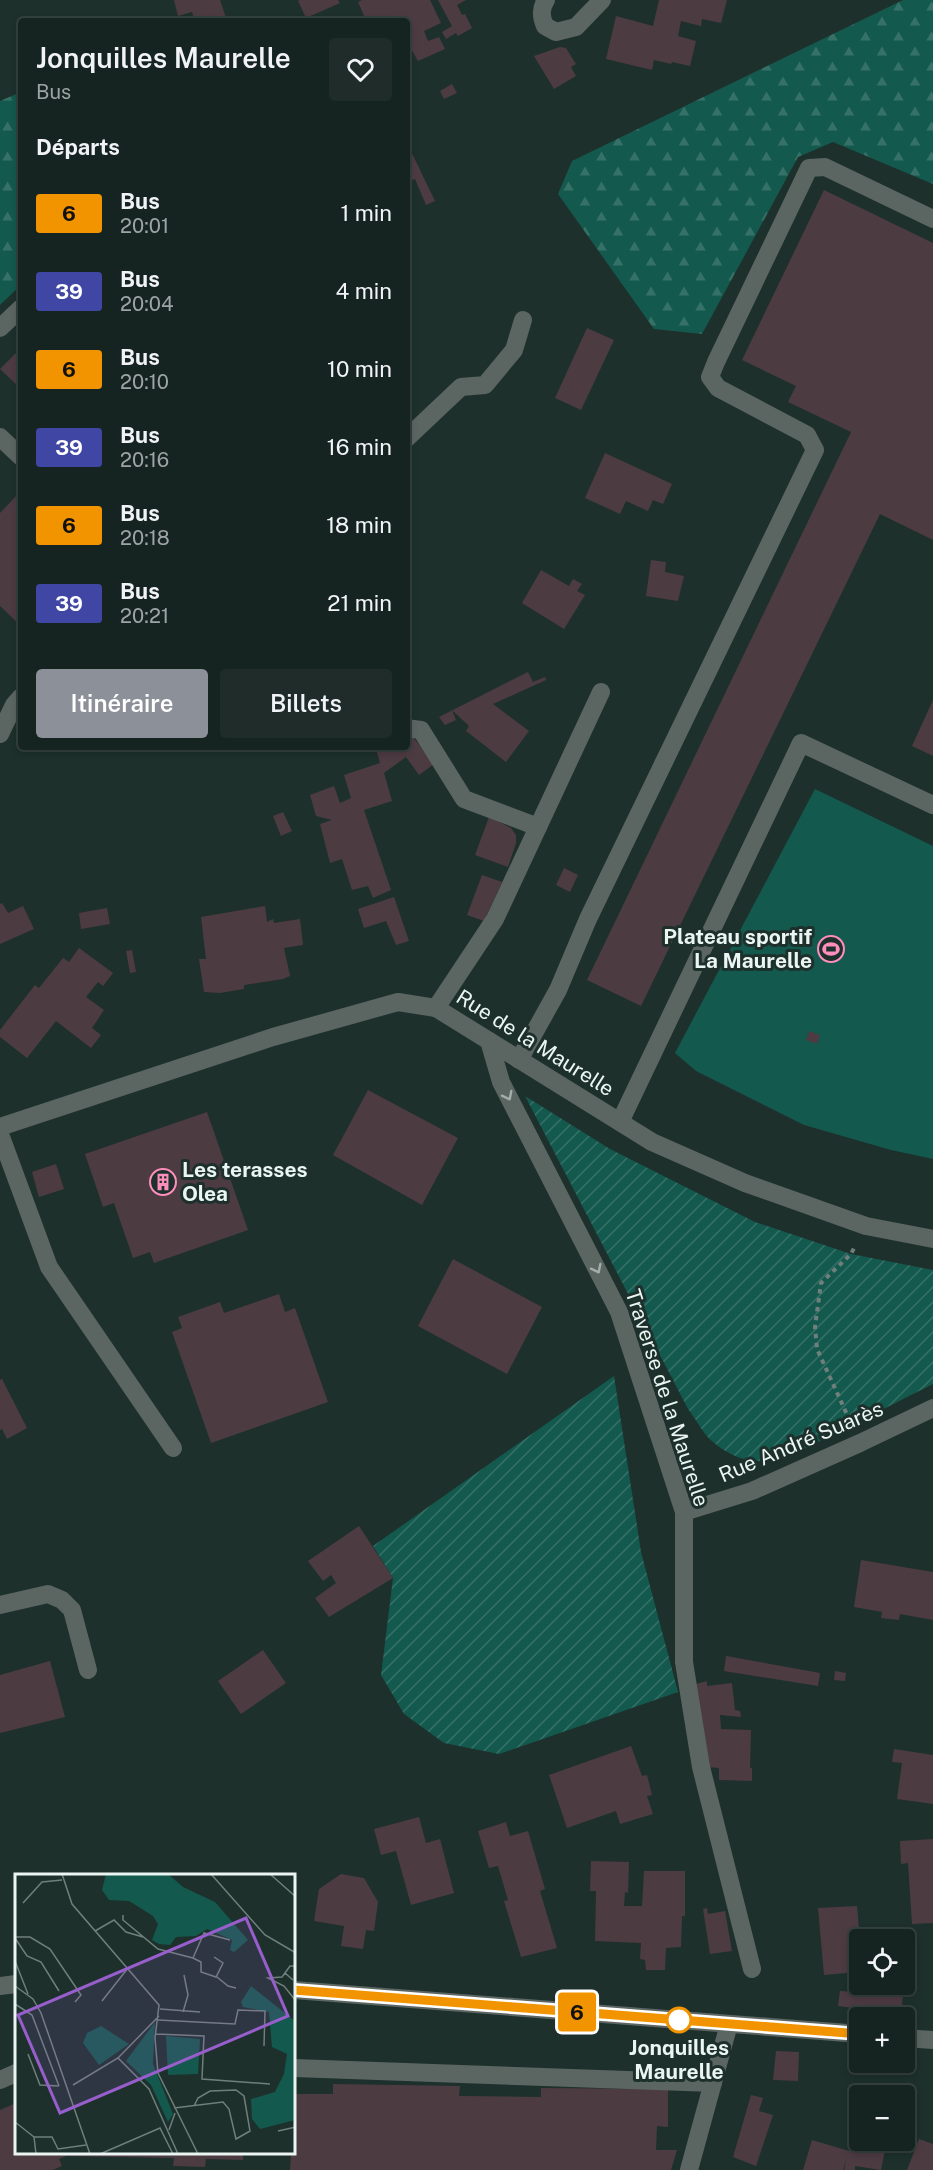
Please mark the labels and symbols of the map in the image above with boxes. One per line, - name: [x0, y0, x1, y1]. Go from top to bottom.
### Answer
- place label: Plateau sportif La Maurelle: [663, 924, 812, 973]
- sports icon: Plateau sportif La Maurelle: [816, 934, 846, 964]
- street label: Rue de la Maurelle: [452, 984, 619, 1101]
- one-way arrow: [501, 1089, 512, 1100]
- place label: Les terasses Olea: [182, 1157, 308, 1206]
- building icon: Les terasses Olea: [148, 1167, 178, 1197]
- one-way arrow: [590, 1263, 601, 1274]
- street label: Traverse de la Maurelle: [621, 1286, 714, 1510]
- street label: Rue André Suarès: [715, 1396, 887, 1487]
- inset map: [15, 1874, 296, 2155]
- line badge: 6: [558, 1992, 596, 2032]
- marker: Jonquilles Maurelle: [666, 2007, 692, 2033]
- place label: Jonquilles Maurelle: [629, 2035, 729, 2084]

